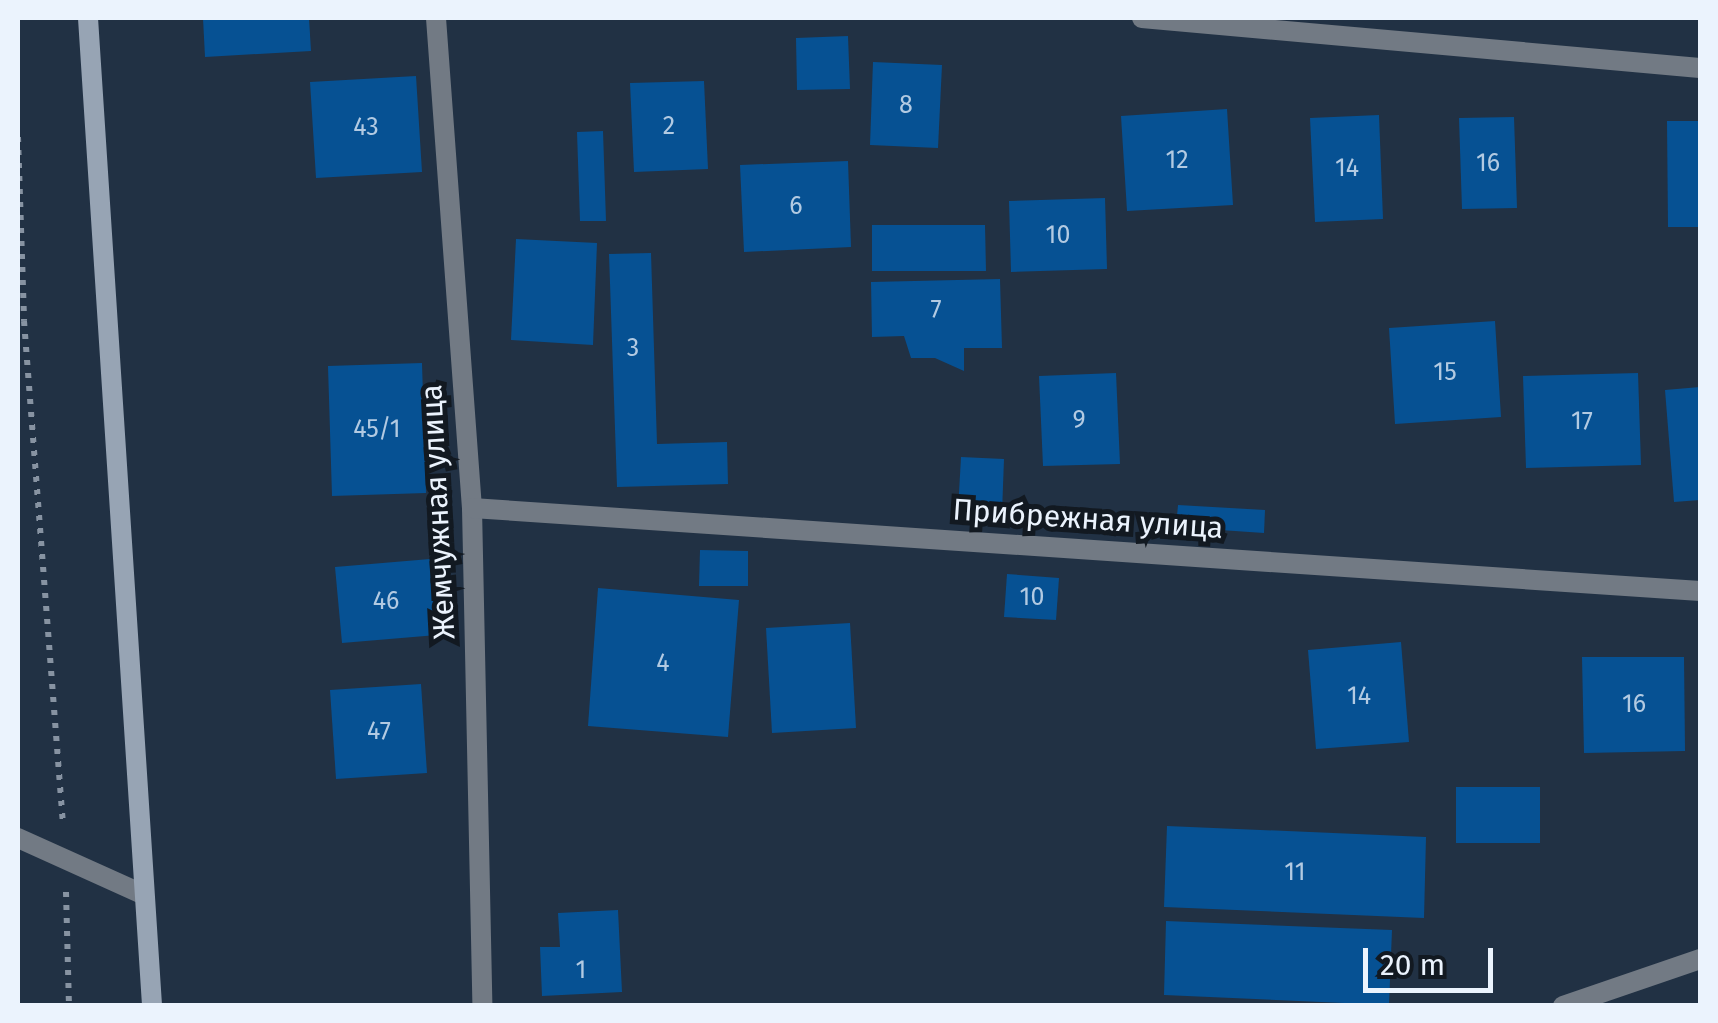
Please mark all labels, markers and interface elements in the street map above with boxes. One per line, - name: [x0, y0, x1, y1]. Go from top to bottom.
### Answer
- house number: 8: [899, 90, 913, 120]
- house number: 2: [663, 111, 675, 141]
- house number: 43: [353, 112, 379, 142]
- house number: 12: [1165, 145, 1189, 175]
- house number: 16: [1476, 148, 1500, 178]
- house number: 14: [1335, 153, 1359, 183]
- house number: 6: [789, 191, 803, 221]
- house number: 10: [1046, 220, 1070, 250]
- house number: 7: [930, 294, 942, 324]
- house number: 3: [627, 333, 639, 363]
- house number: 15: [1433, 357, 1457, 387]
- street label: Жемчужная улица: [413, 383, 463, 641]
- house number: 9: [1072, 405, 1086, 435]
- house number: 17: [1571, 406, 1593, 436]
- house number: 45/1: [353, 414, 401, 444]
- street label: Прибрежная улица: [952, 492, 1224, 546]
- house number: 10: [1020, 582, 1044, 612]
- house number: 46: [373, 586, 399, 616]
- house number: 4: [656, 648, 670, 678]
- house number: 14: [1347, 681, 1371, 711]
- house number: 16: [1622, 689, 1646, 719]
- house number: 47: [367, 716, 391, 746]
- house number: 11: [1284, 857, 1306, 887]
- scale bar: [1368, 928, 1498, 990]
- text: 20 m: [1380, 947, 1445, 983]
- house number: 1: [576, 955, 586, 985]

